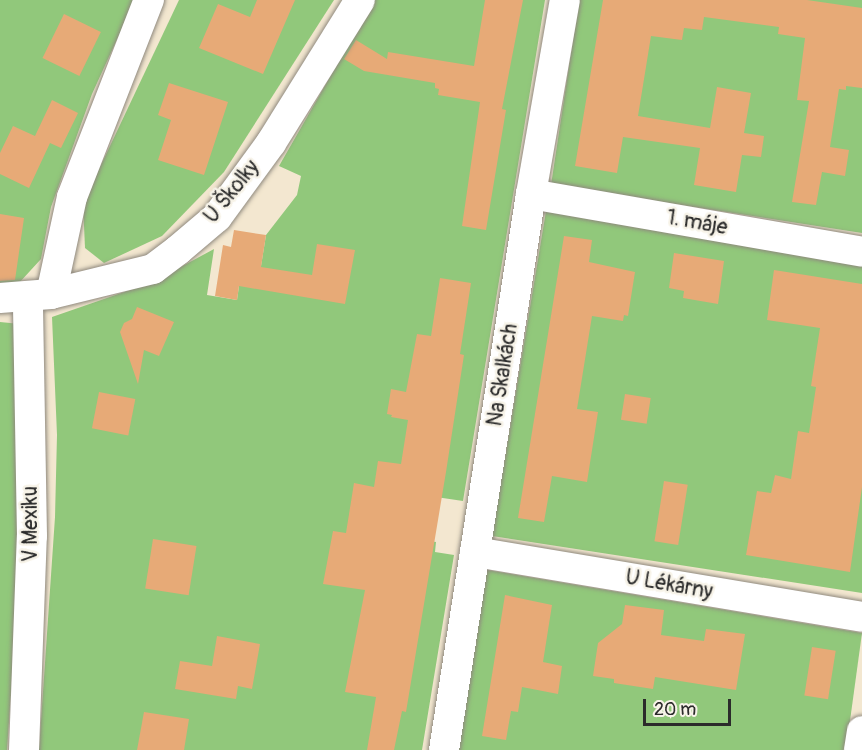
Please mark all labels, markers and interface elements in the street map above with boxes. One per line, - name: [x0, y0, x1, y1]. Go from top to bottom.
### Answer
- street label: U Školky: [199, 155, 265, 229]
- street label: 1. máje: [665, 205, 729, 241]
- street label: Na Skalkách: [482, 322, 524, 428]
- street label: V Mexiku: [18, 486, 44, 562]
- street label: U Lékárny: [623, 565, 715, 605]
- scale bar: [646, 687, 734, 725]
- text: 20 m: [654, 698, 696, 721]

